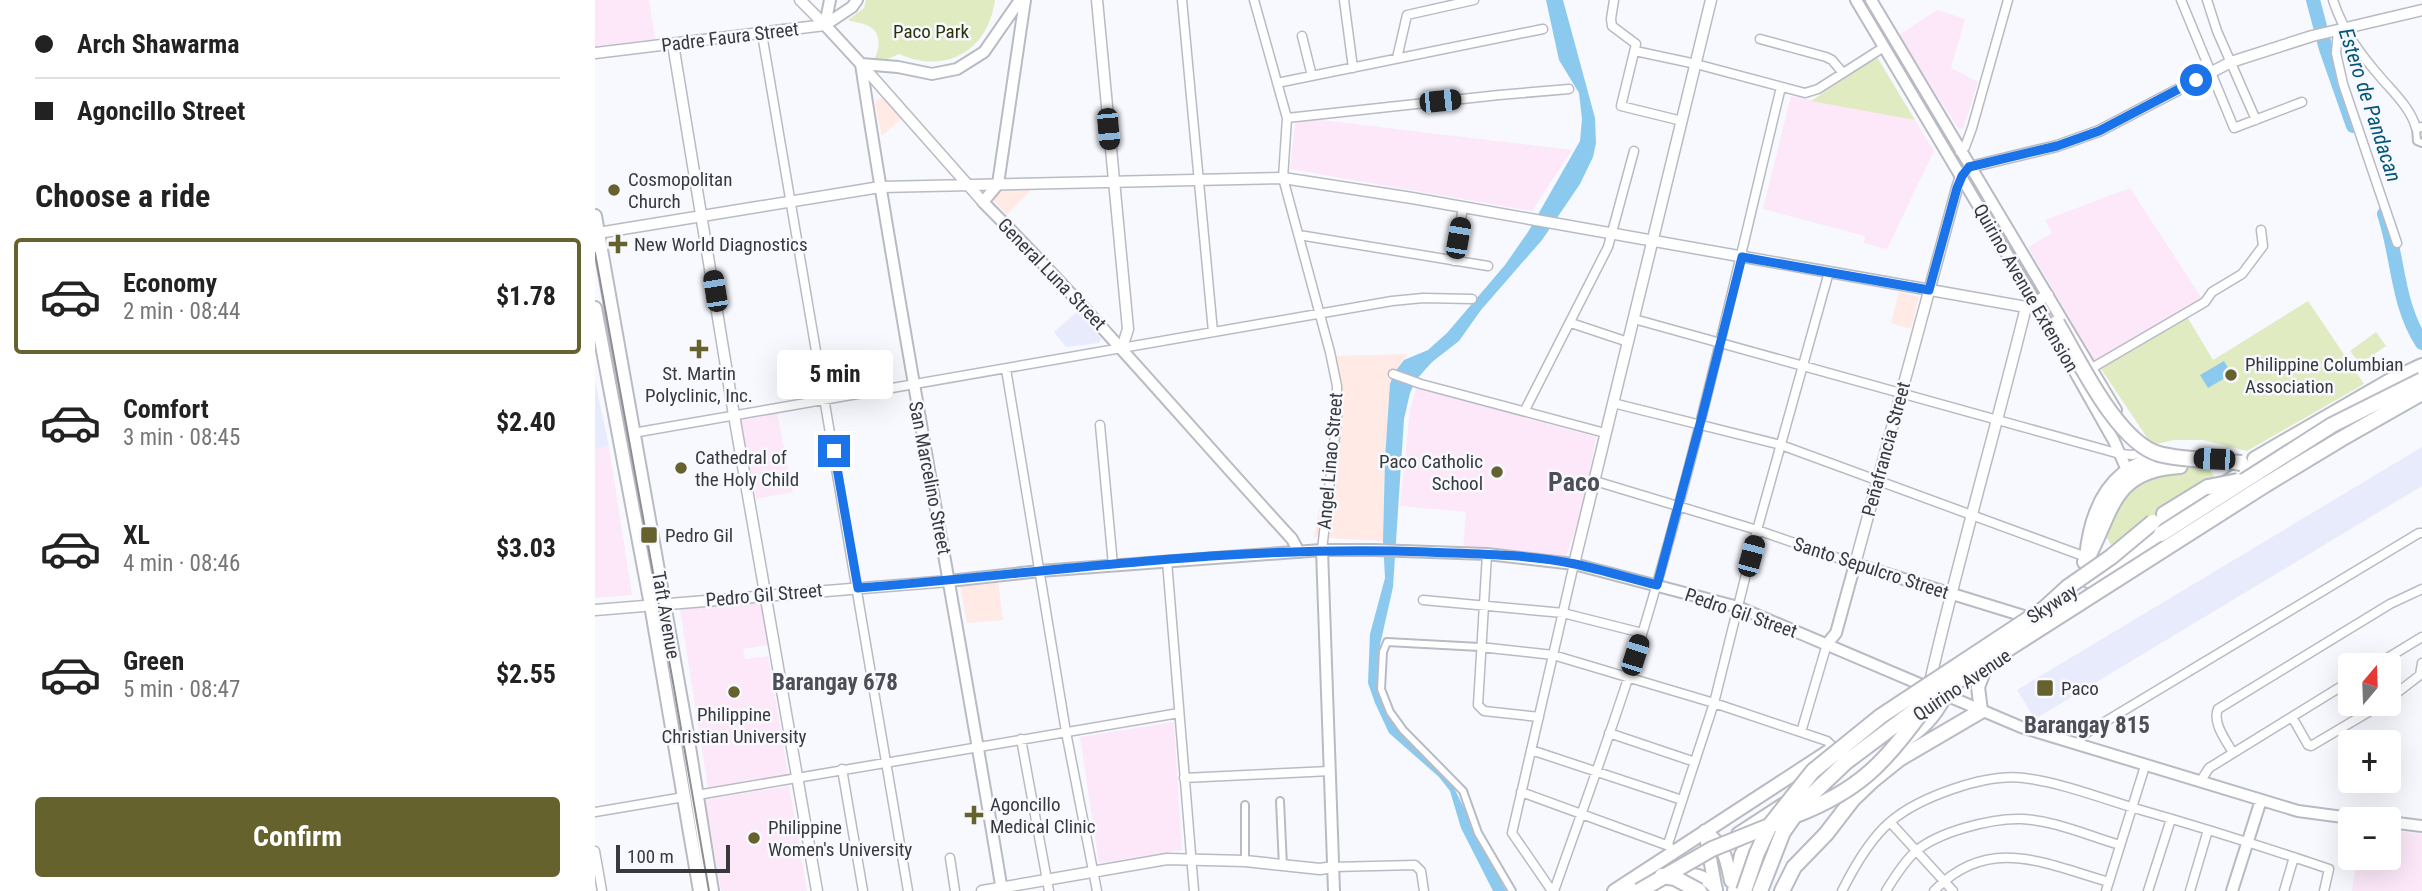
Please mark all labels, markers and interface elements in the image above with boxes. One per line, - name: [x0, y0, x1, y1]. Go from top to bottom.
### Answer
- street label: Padre Faura Street: [660, 17, 800, 57]
- park label: Paco Park: [893, 20, 969, 43]
- water label: Estero de Pandacan: [2334, 25, 2406, 185]
- text: Arch Shawarma: [77, 29, 240, 59]
- route start: [2180, 64, 2212, 96]
- car: [1419, 88, 1462, 114]
- text: Agoncillo Street: [77, 96, 245, 126]
- car: [1096, 107, 1121, 151]
- place label: Cosmopolitan Church: [628, 168, 732, 213]
- text: Choose a ride: [35, 177, 210, 215]
- marker: Cosmopolitan Church: [606, 182, 622, 198]
- street label: Quirino Avenue Extension: [1968, 200, 2084, 376]
- street label: General Luna Street: [993, 213, 1111, 335]
- car: [1445, 215, 1472, 261]
- place label: New World Diagnostics: [634, 233, 808, 256]
- marker: New World Diagnostics: [608, 234, 628, 254]
- icon: car: [39, 265, 102, 328]
- text: Economy: [123, 268, 217, 298]
- car: [702, 269, 729, 313]
- text: $1.78: [496, 281, 556, 311]
- text: 2 min · 08:44: [123, 298, 240, 325]
- marker: St. Martin Polyclinic, Inc.: [689, 339, 709, 359]
- callout: 5 min: [776, 350, 892, 398]
- place label: Philippine Columbian Association: [2245, 353, 2404, 398]
- text: 5 min: [809, 361, 861, 388]
- place label: St. Martin Polyclinic, Inc.: [645, 362, 753, 407]
- marker: Philippine Columbian Association: [2223, 367, 2239, 383]
- street label: Peñafrancia Street: [1857, 379, 1915, 519]
- icon: car: [39, 391, 102, 454]
- street label: Angel Linao Street: [1313, 392, 1347, 530]
- text: Comfort: [123, 394, 209, 424]
- street label: San Marcelino Street: [904, 399, 956, 557]
- text: $2.40: [496, 407, 556, 437]
- text: 3 min · 08:45: [123, 424, 240, 451]
- route end: [818, 435, 850, 467]
- place label: Cathedral of the Holy Child: [695, 446, 799, 491]
- car: [2193, 448, 2236, 470]
- place label: Paco Catholic School: [1379, 450, 1483, 495]
- marker: Cathedral of the Holy Child: [673, 460, 689, 476]
- marker: Paco Catholic School: [1489, 464, 1505, 480]
- district label: Paco: [1548, 467, 1600, 497]
- icon: car: [39, 517, 102, 580]
- text: XL: [123, 520, 150, 550]
- place label: Pedro Gil: [665, 524, 733, 547]
- marker: Pedro Gil: [639, 525, 659, 545]
- street label: Santo Sepulcro Street: [1790, 532, 1952, 604]
- text: $3.03: [496, 533, 556, 563]
- car: [1736, 533, 1767, 579]
- text: 4 min · 08:46: [123, 550, 240, 577]
- street label: Taft Avenue: [647, 569, 685, 661]
- street label: Pedro Gil Street: [705, 578, 823, 612]
- street label: Skyway: [2022, 579, 2082, 629]
- street label: Pedro Gil Street: [1682, 583, 1800, 643]
- car: [1619, 632, 1652, 678]
- icon: car: [39, 643, 102, 706]
- street label: Quirino Avenue: [1909, 644, 2015, 726]
- text: Green: [123, 646, 184, 676]
- north arrow: [2338, 653, 2401, 716]
- map controls: [2338, 653, 2401, 870]
- text: $2.55: [496, 659, 556, 689]
- district label: Barangay 678: [772, 669, 898, 696]
- text: 5 min · 08:47: [123, 676, 240, 703]
- place label: Paco: [2061, 677, 2099, 700]
- marker: Paco: [2035, 678, 2055, 698]
- marker: Philippine Christian University: [726, 684, 742, 700]
- place label: Philippine Christian University: [662, 703, 807, 748]
- district label: Barangay 815: [2024, 712, 2150, 739]
- button: +: [2338, 730, 2401, 793]
- place label: Agoncillo Medical Clinic: [990, 793, 1096, 838]
- button: Confirm: [35, 797, 560, 877]
- marker: Agoncillo Medical Clinic: [964, 805, 984, 825]
- button: −: [2338, 807, 2401, 870]
- place label: Philippine Women's University: [768, 816, 912, 861]
- marker: Philippine Women's University: [746, 830, 762, 846]
- scale bar: [616, 842, 730, 874]
- text: 100 m: [627, 845, 674, 868]

